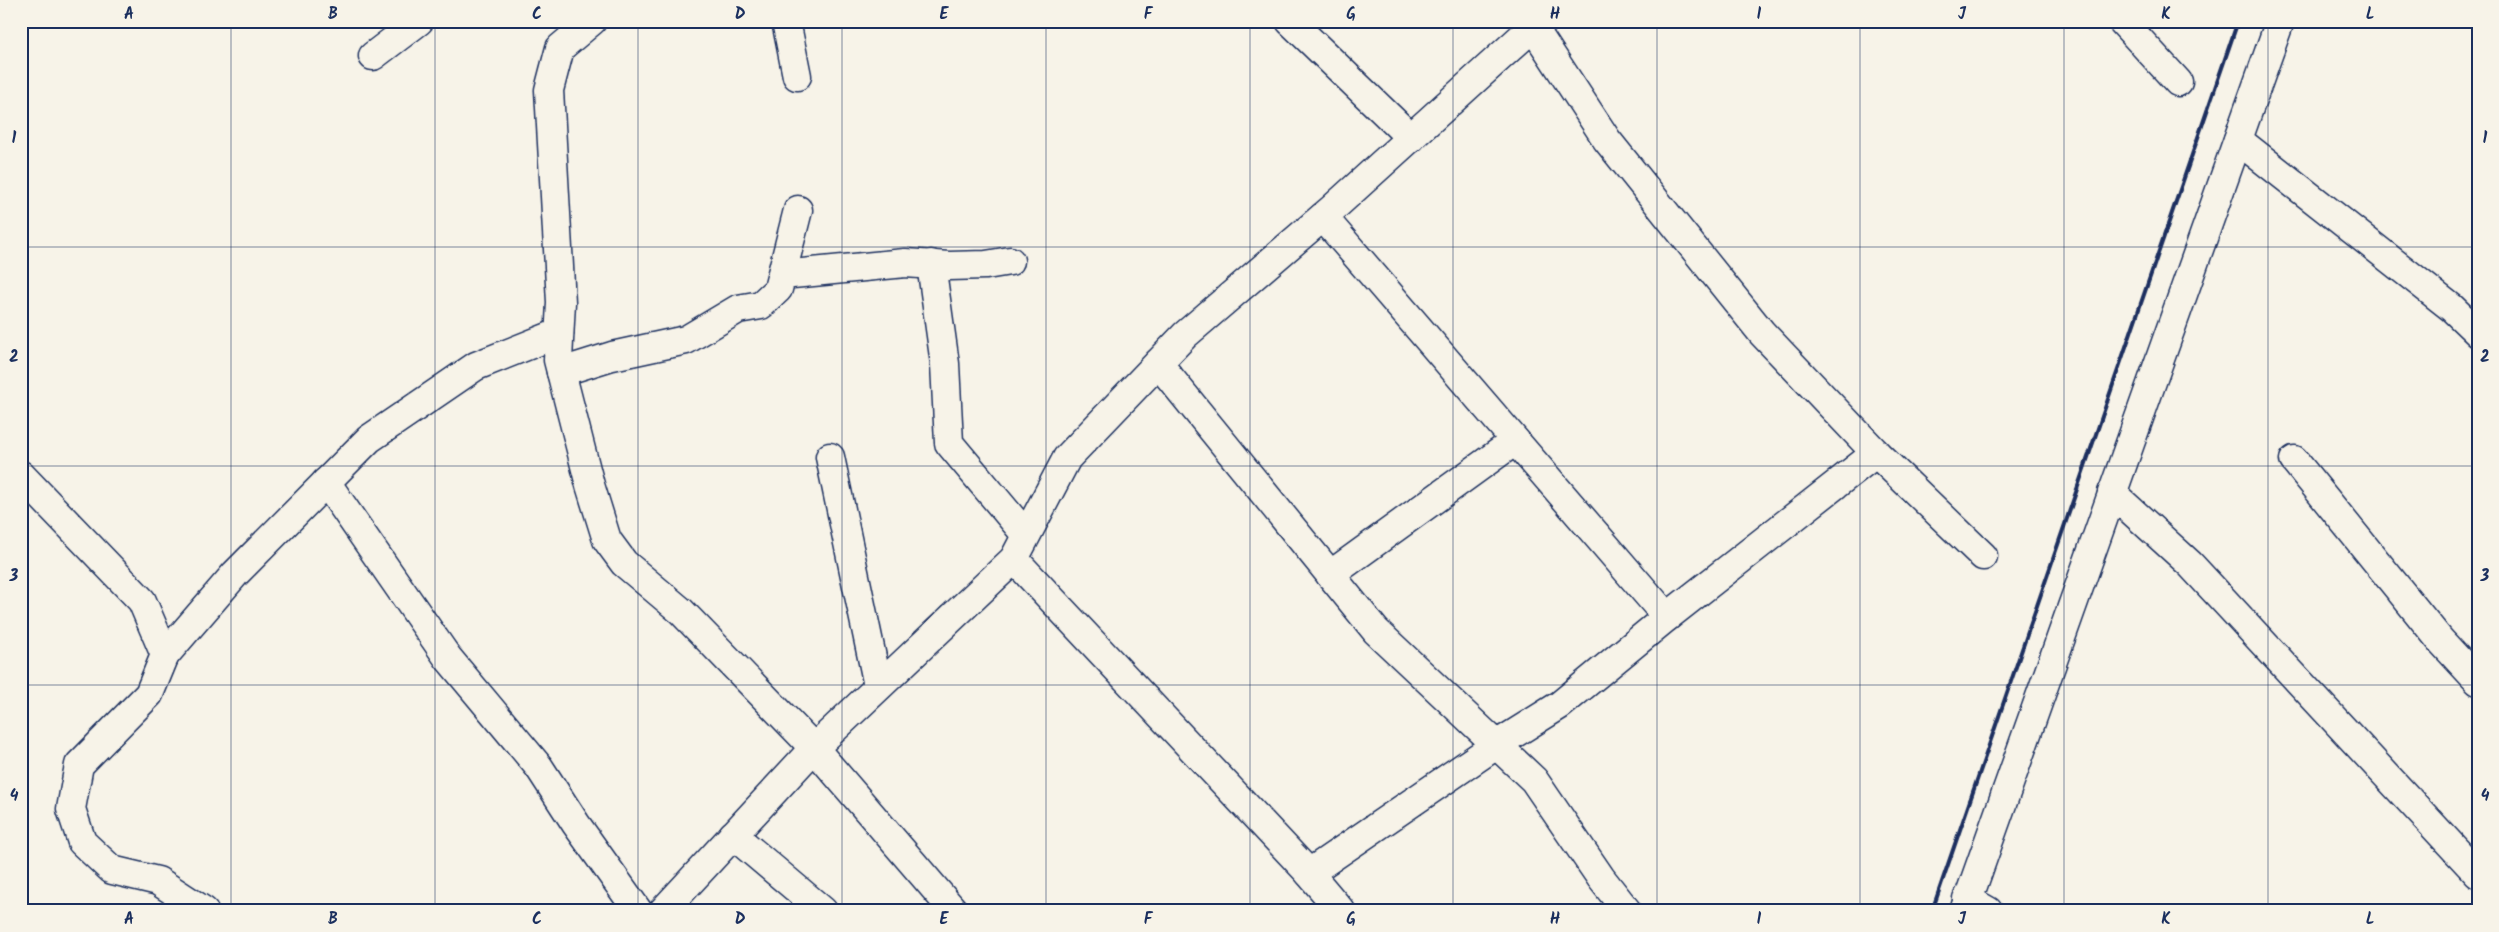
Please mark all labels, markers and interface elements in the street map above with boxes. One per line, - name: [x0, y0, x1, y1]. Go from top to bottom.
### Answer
- text: A: [124, 2, 134, 27]
- text: B: [328, 2, 338, 27]
- text: C: [532, 2, 542, 27]
- text: D: [735, 2, 746, 27]
- text: E: [940, 2, 950, 27]
- text: F: [1144, 2, 1154, 27]
- text: G: [1346, 2, 1356, 27]
- text: H: [1550, 2, 1560, 27]
- text: I: [1757, 2, 1762, 27]
- text: J: [1958, 2, 1967, 27]
- text: K: [2161, 2, 2171, 27]
- text: L: [2366, 2, 2374, 27]
- text: 1: [12, 126, 17, 151]
- text: 1: [2483, 126, 2488, 151]
- text: 2: [9, 345, 19, 370]
- text: 2: [2480, 345, 2490, 370]
- text: 3: [9, 564, 19, 589]
- text: 3: [2480, 564, 2490, 589]
- text: 4: [10, 784, 19, 809]
- text: 4: [2481, 784, 2490, 809]
- text: A: [124, 907, 134, 932]
- text: B: [328, 907, 338, 932]
- text: C: [532, 907, 542, 932]
- text: D: [735, 907, 746, 932]
- text: E: [940, 907, 950, 932]
- text: F: [1144, 907, 1154, 932]
- text: G: [1346, 907, 1356, 932]
- text: H: [1550, 907, 1560, 932]
- text: I: [1757, 907, 1762, 932]
- text: J: [1958, 907, 1967, 932]
- text: K: [2161, 907, 2171, 932]
- text: L: [2366, 907, 2374, 932]

